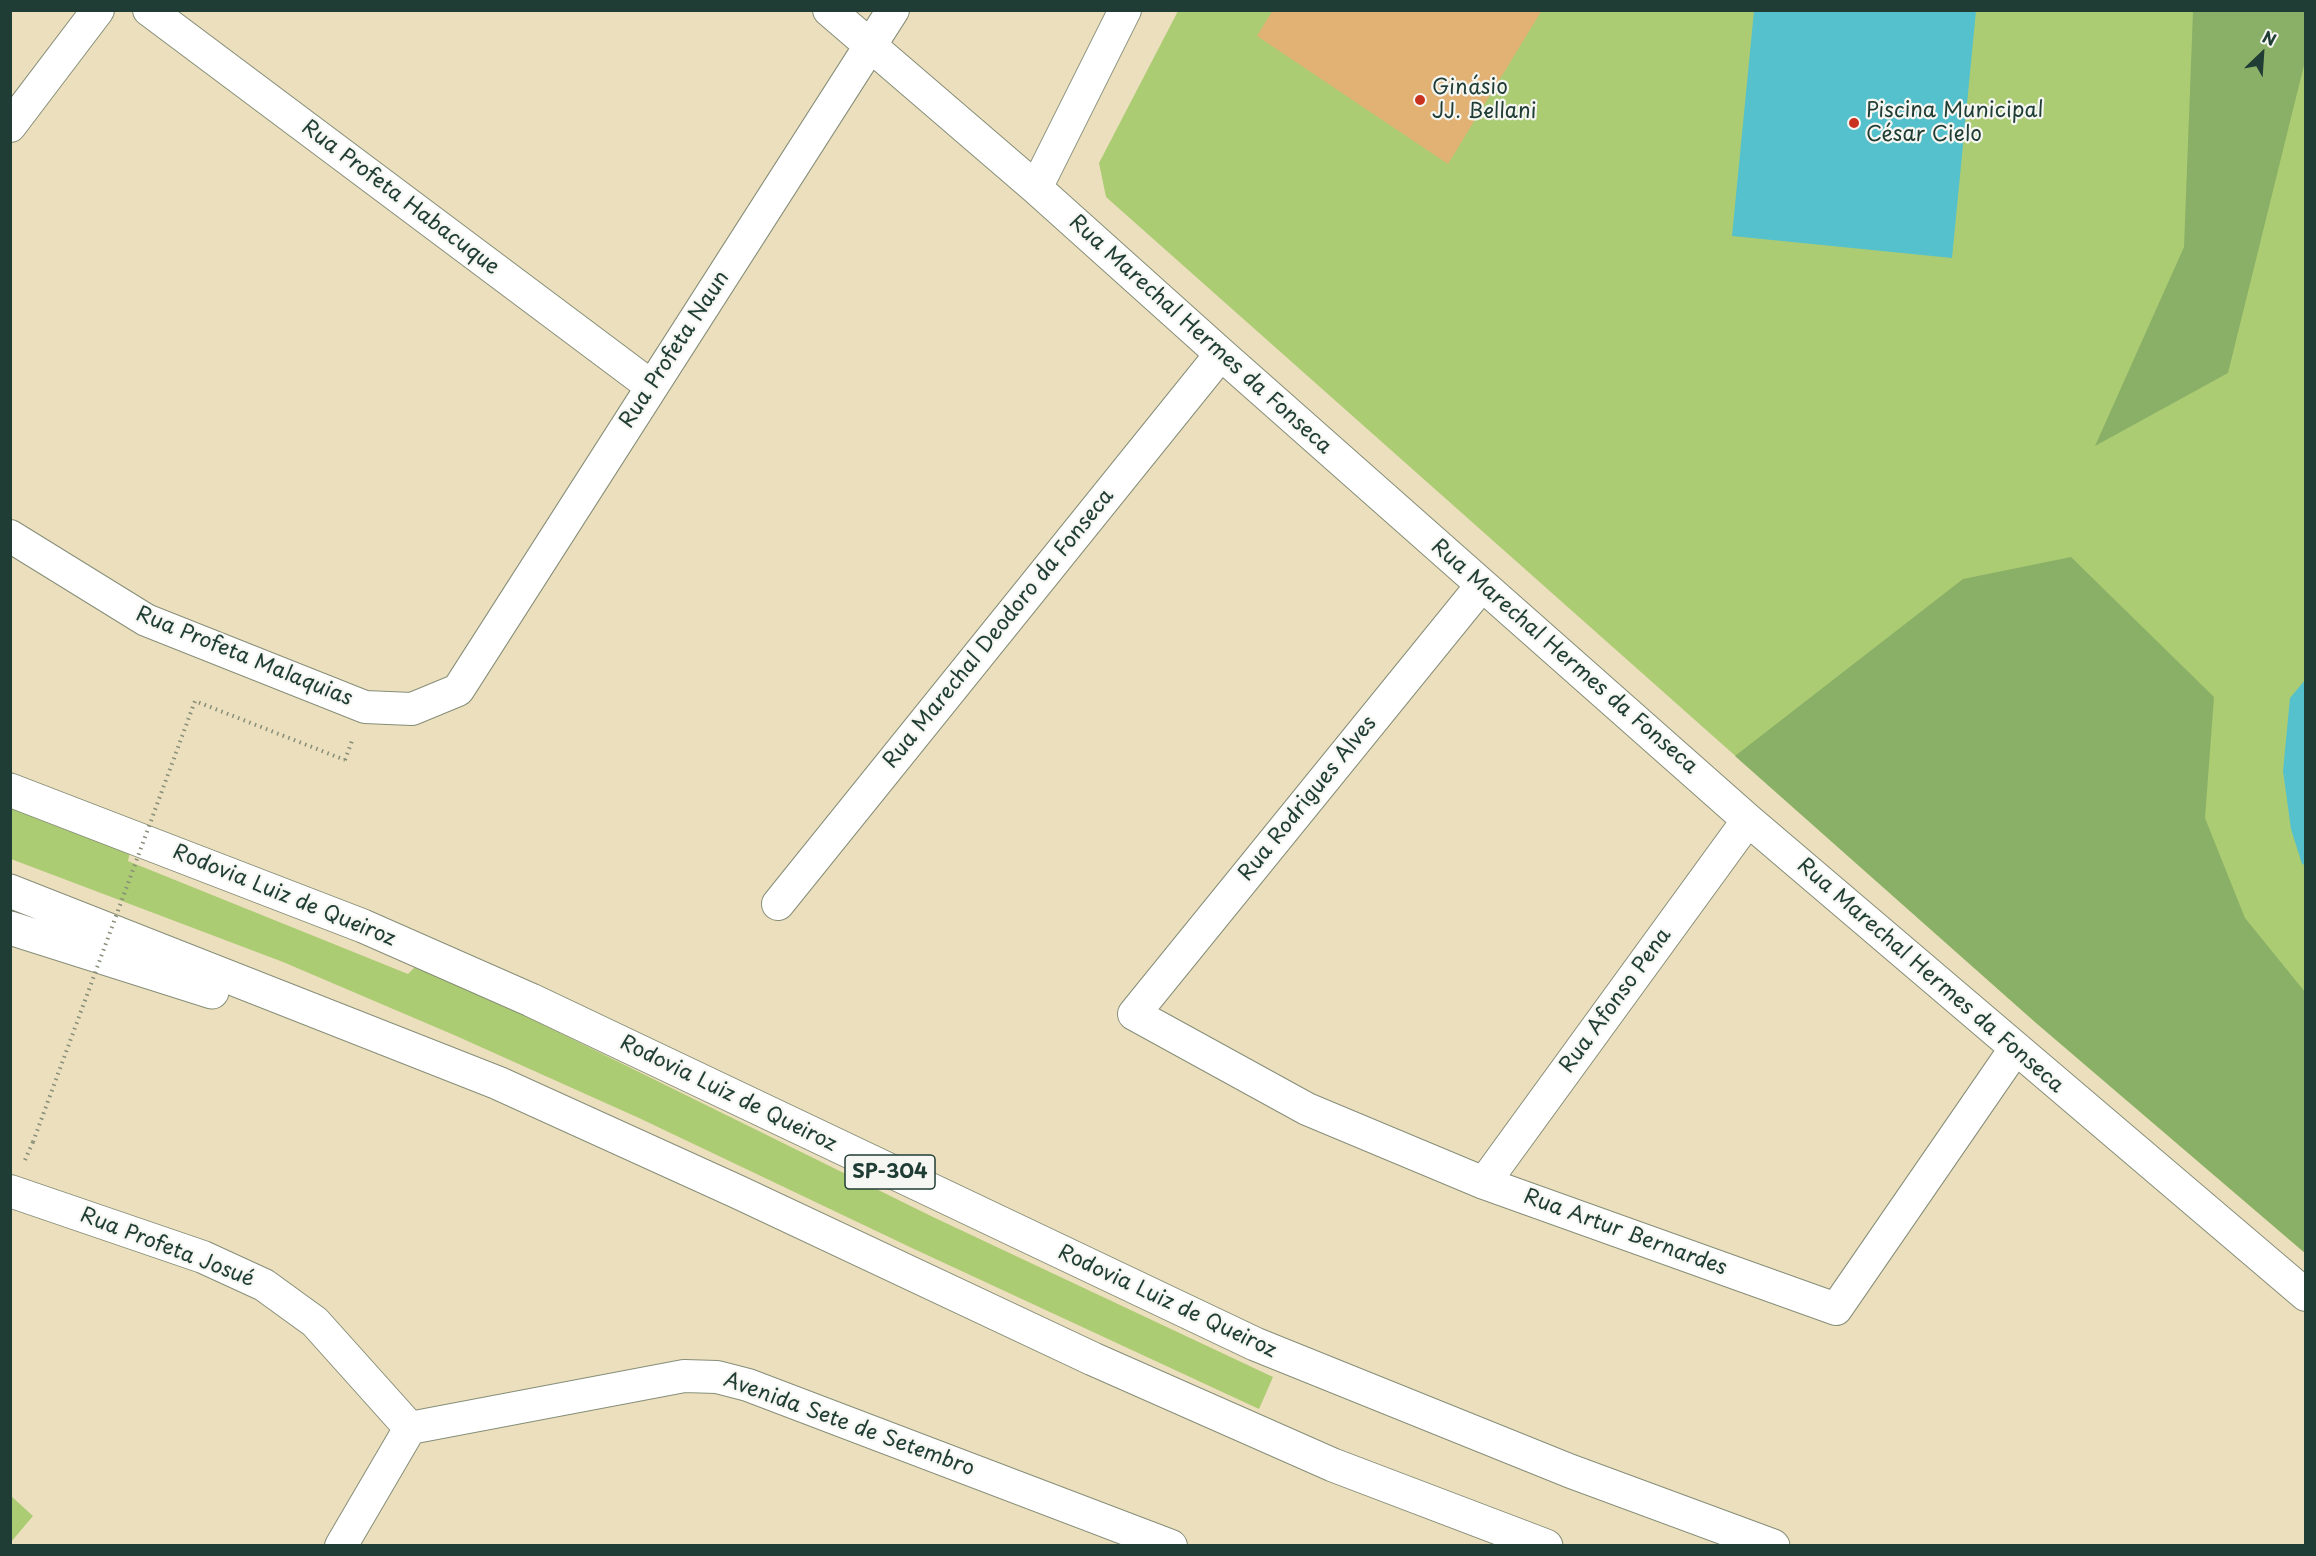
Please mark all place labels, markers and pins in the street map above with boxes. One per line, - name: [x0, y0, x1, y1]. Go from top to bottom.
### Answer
- place label: Ginásio JJ. Bellani: [1432, 75, 1537, 125]
- marker: Ginásio JJ. Bellani: [1413, 93, 1427, 107]
- place label: Piscina Municipal César Cielo: [1866, 98, 2044, 148]
- marker: Piscina Municipal César Cielo: [1847, 116, 1861, 130]

